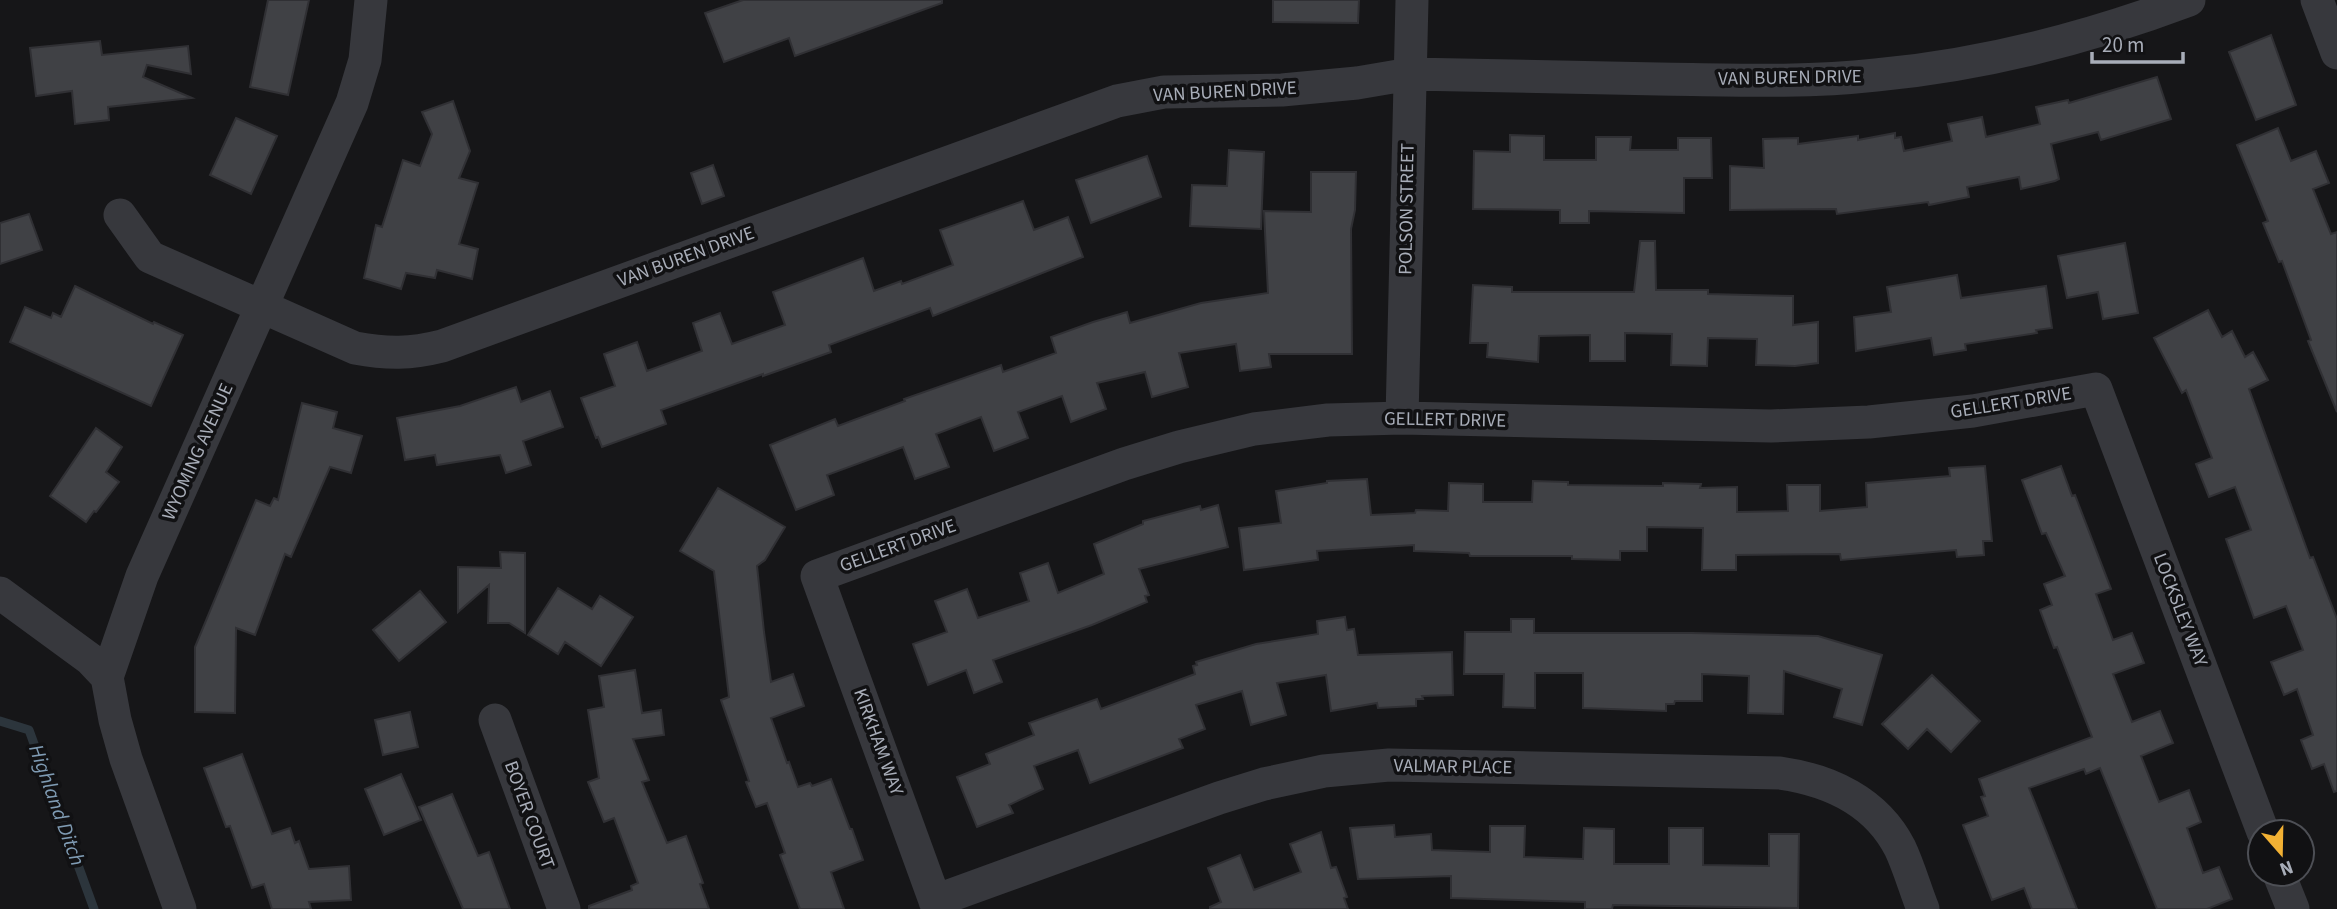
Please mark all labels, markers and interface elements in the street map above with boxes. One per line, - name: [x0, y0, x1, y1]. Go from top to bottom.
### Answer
- scale bar: [2092, 21, 2183, 65]
- text: 20 m: [2102, 30, 2144, 60]
- street label: VAN BUREN DRIVE: [1718, 63, 1862, 93]
- street label: VAN BUREN DRIVE: [1153, 75, 1297, 109]
- street label: POLSON STREET: [1392, 143, 1422, 275]
- street label: VAN BUREN DRIVE: [614, 220, 758, 294]
- street label: WYOMING AVENUE: [156, 379, 240, 525]
- street label: GELLERT DRIVE: [1949, 380, 2073, 426]
- street label: GELLERT DRIVE: [1384, 405, 1506, 435]
- street label: GELLERT DRIVE: [836, 512, 960, 580]
- street label: LOCKSLEY WAY: [2146, 549, 2214, 671]
- street label: KIRKHAM WAY: [846, 685, 910, 800]
- water label: Highland Ditch: [21, 740, 93, 870]
- street label: VALMAR PLACE: [1393, 752, 1513, 782]
- street label: BOYER COURT: [497, 757, 561, 873]
- north arrow: [2246, 818, 2316, 888]
- text: N: [2276, 853, 2297, 882]

